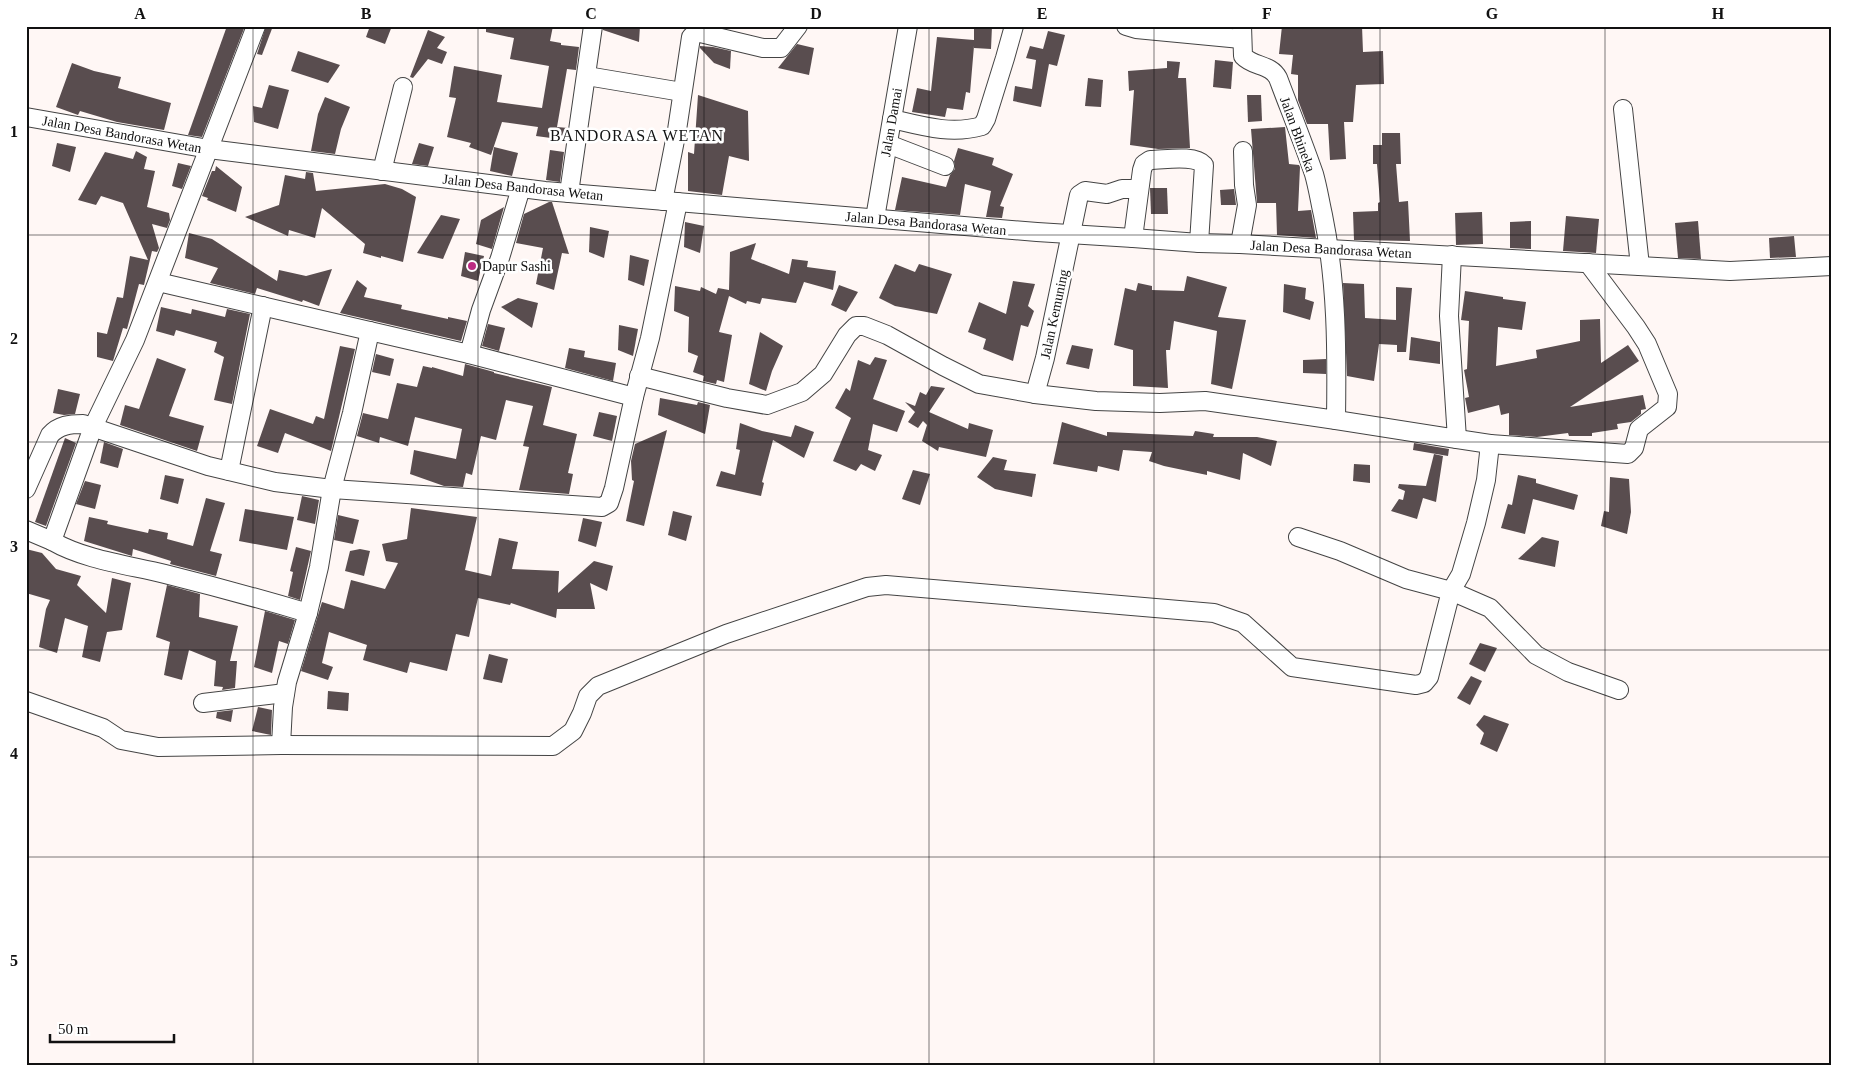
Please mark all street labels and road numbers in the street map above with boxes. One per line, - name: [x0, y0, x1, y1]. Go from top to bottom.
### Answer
- street label: Jalan Damai: [878, 86, 905, 158]
- street label: Jalan Bhineka: [1277, 95, 1318, 175]
- street label: Jalan Desa Bandorasa Wetan: [41, 113, 203, 156]
- street label: Jalan Desa Bandorasa Wetan: [442, 172, 604, 203]
- street label: Jalan Desa Bandorasa Wetan: [845, 209, 1007, 238]
- street label: Jalan Desa Bandorasa Wetan: [1250, 238, 1412, 261]
- street label: Jalan Kemuning: [1038, 268, 1071, 360]

